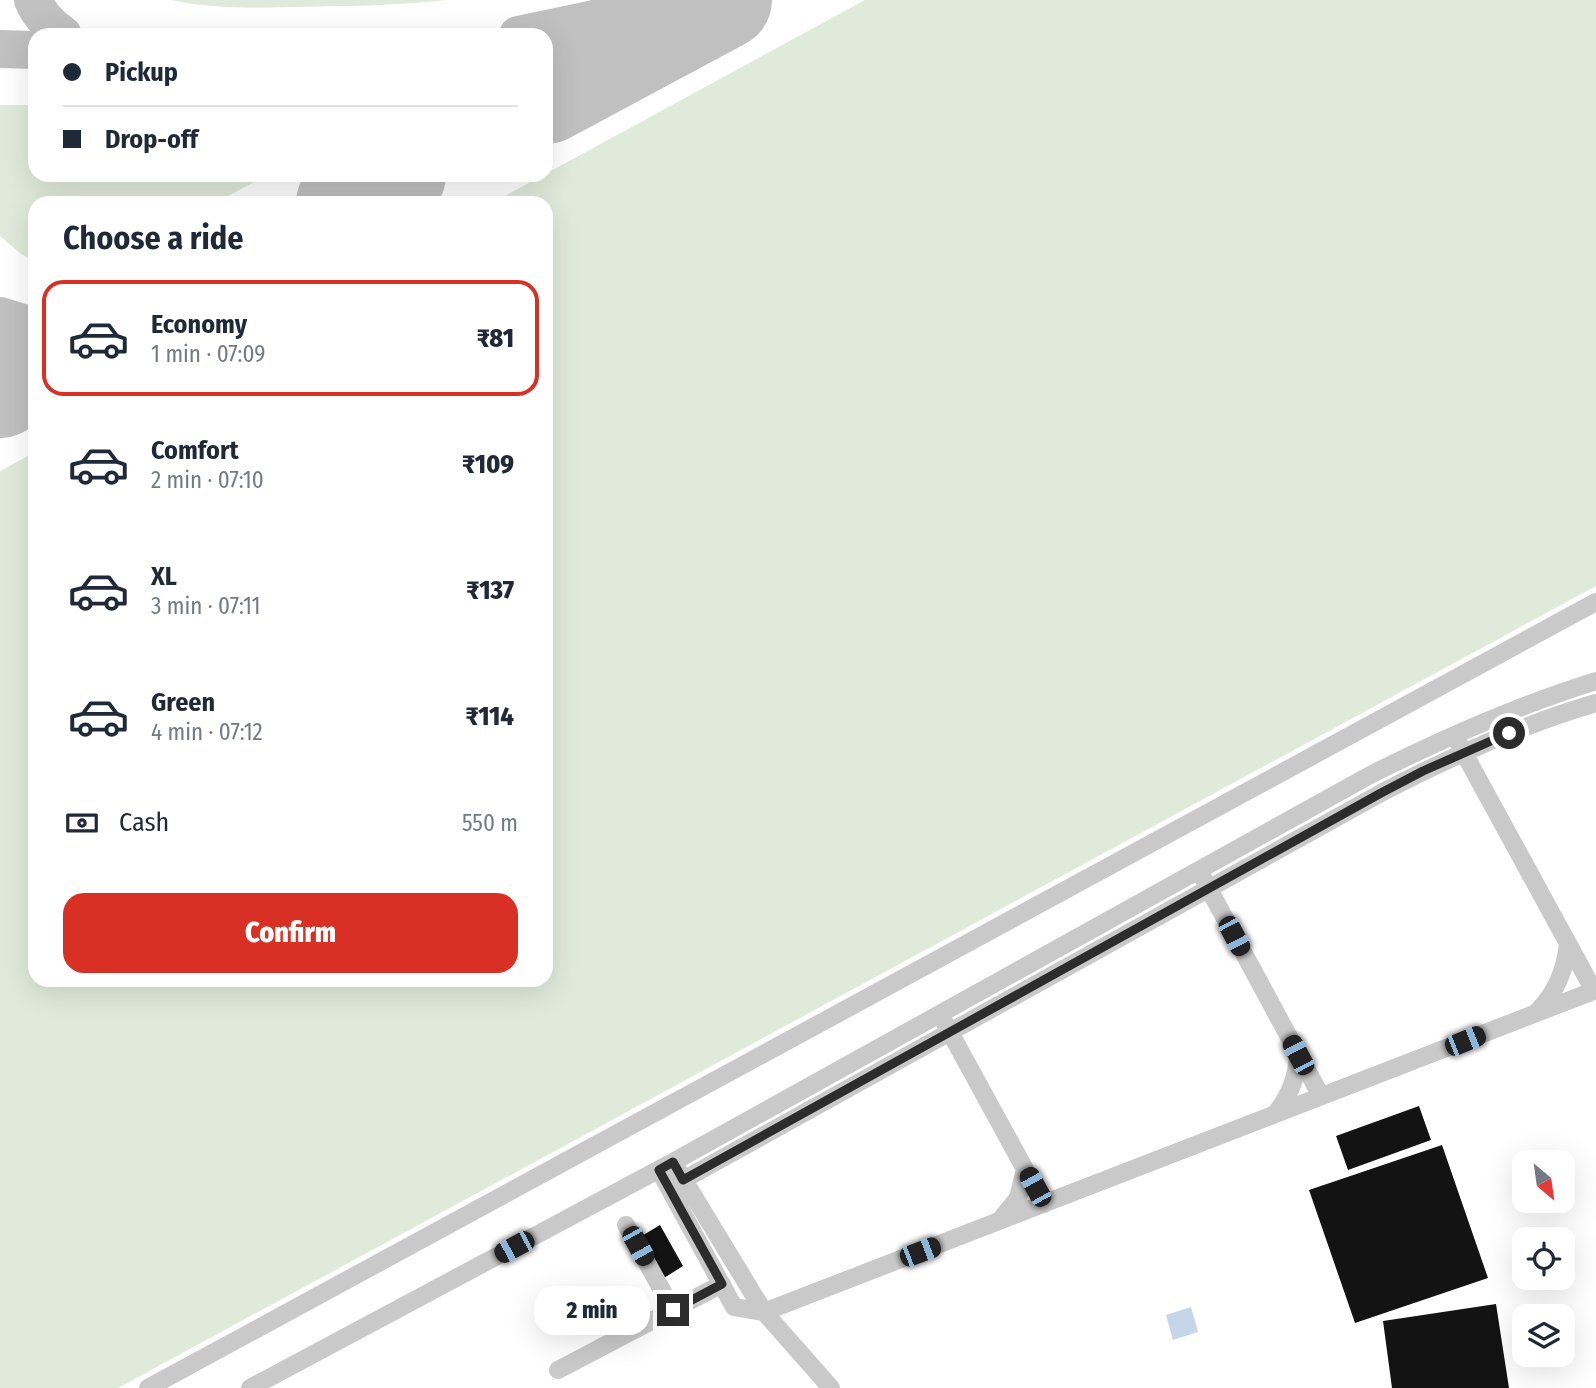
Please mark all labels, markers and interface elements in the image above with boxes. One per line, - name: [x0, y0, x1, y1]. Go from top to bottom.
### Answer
- text: Pickup: [105, 57, 178, 88]
- text: Drop-off: [105, 124, 198, 155]
- text: Choose a ride: [63, 219, 244, 257]
- icon: car: [67, 307, 130, 370]
- text: Economy: [151, 309, 247, 340]
- text: ₹81: [477, 323, 514, 354]
- text: 1 min · 07:09: [151, 340, 265, 368]
- icon: car: [67, 433, 130, 496]
- text: Comfort: [151, 435, 239, 466]
- text: ₹109: [462, 449, 514, 480]
- text: 2 min · 07:10: [151, 466, 264, 494]
- icon: car: [67, 559, 130, 622]
- text: XL: [151, 561, 177, 592]
- text: ₹137: [466, 575, 514, 606]
- text: 3 min · 07:11: [151, 592, 261, 620]
- icon: car: [67, 685, 130, 748]
- text: Green: [151, 687, 215, 718]
- text: ₹114: [466, 701, 514, 732]
- route start: [1493, 717, 1525, 749]
- text: 4 min · 07:12: [151, 718, 263, 746]
- icon: cash: [63, 804, 101, 842]
- text: Cash: [119, 807, 169, 838]
- text: 550 m: [462, 809, 518, 837]
- button: Confirm: [63, 893, 518, 973]
- car: [1215, 913, 1254, 959]
- car: [1442, 1023, 1489, 1059]
- car: [1279, 1032, 1318, 1078]
- north arrow: [1512, 1150, 1575, 1213]
- map controls: [1512, 1150, 1575, 1367]
- car: [1016, 1164, 1055, 1210]
- car: [619, 1223, 658, 1269]
- button: locate: [1512, 1227, 1575, 1290]
- car: [491, 1228, 538, 1266]
- car: [897, 1235, 944, 1269]
- callout: 2 min: [533, 1286, 648, 1334]
- route end: [657, 1294, 689, 1326]
- text: 2 min: [567, 1296, 617, 1324]
- button: layers: [1512, 1304, 1575, 1367]

